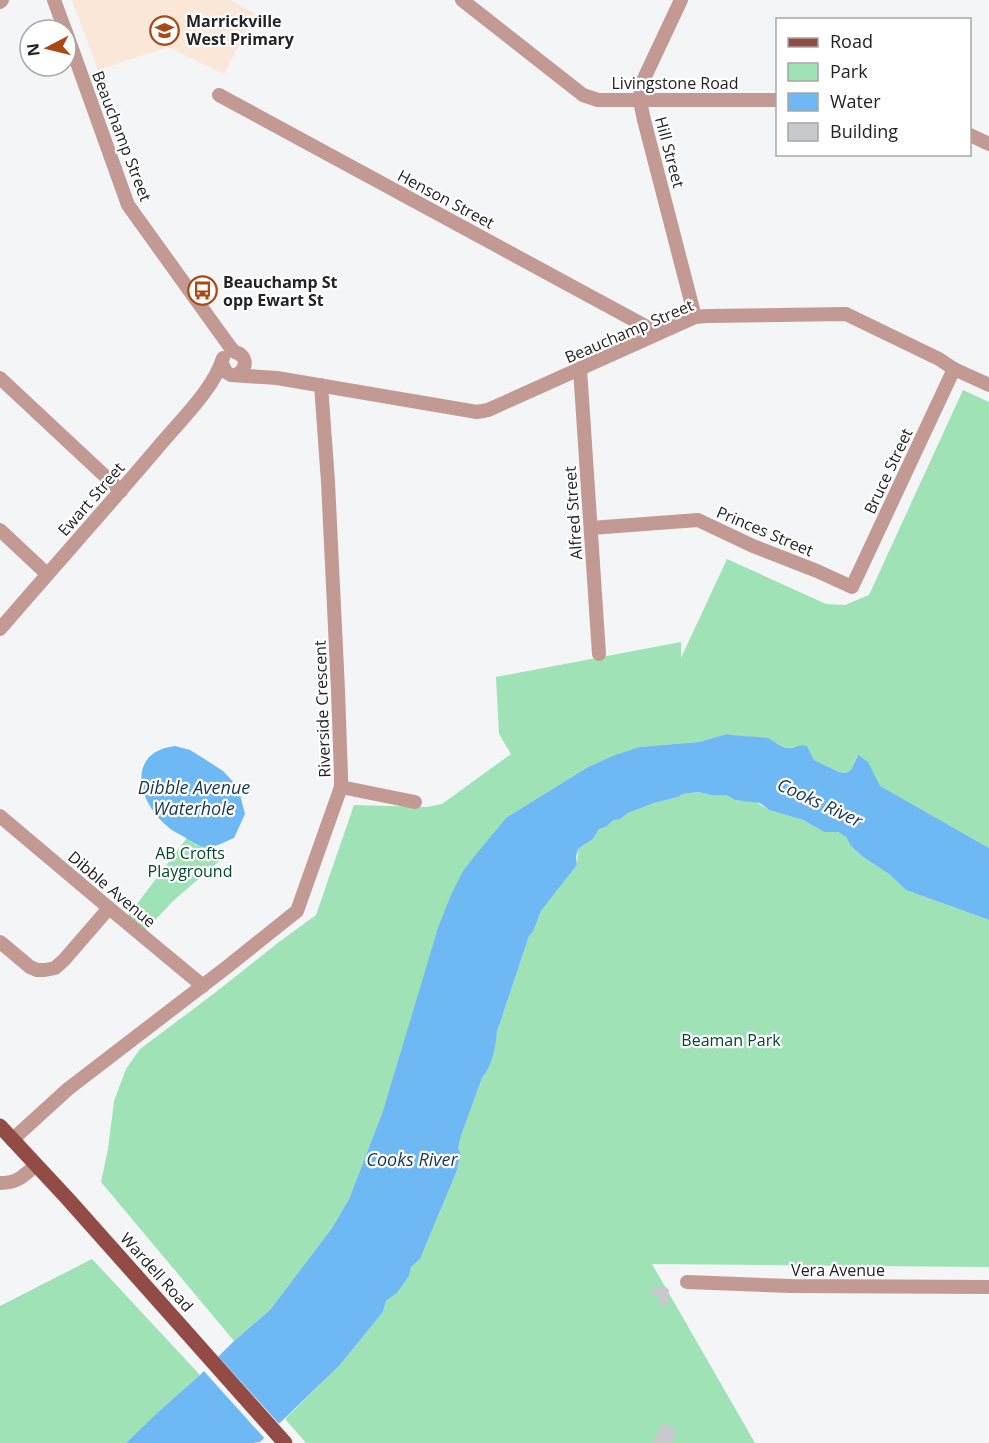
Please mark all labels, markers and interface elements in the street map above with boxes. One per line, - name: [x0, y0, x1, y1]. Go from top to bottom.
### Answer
- place label: Marrickville West Primary: [186, 10, 295, 50]
- school or university icon: Marrickville West Primary: [149, 14, 181, 46]
- north arrow: [18, 18, 78, 78]
- legend: [776, 18, 971, 156]
- text: Road: [830, 29, 873, 53]
- text: N: [21, 42, 45, 58]
- text: Park: [830, 59, 868, 83]
- street label: Beauchamp Street: [87, 68, 157, 205]
- street label: Livingstone Road: [611, 72, 739, 94]
- text: Water: [830, 89, 881, 113]
- street label: Hill Street: [650, 114, 690, 190]
- text: Building: [830, 119, 898, 143]
- street label: Henson Street: [394, 164, 498, 234]
- place label: Beauchamp St opp Ewart St: [223, 271, 338, 311]
- bus stop icon: Beauchamp St opp Ewart St: [186, 275, 218, 307]
- street label: Beauchamp Street: [561, 294, 697, 368]
- street label: Bruce Street: [859, 424, 918, 517]
- street label: Ewart Street: [53, 457, 129, 541]
- street label: Alfred Street: [559, 465, 587, 561]
- street label: Princes Street: [713, 501, 817, 561]
- street label: Riverside Crescent: [309, 640, 335, 778]
- water label: Cooks River: [774, 772, 867, 833]
- water label: Dibble Avenue Waterhole: [138, 775, 250, 820]
- park label: AB Crofts Playground: [148, 842, 232, 882]
- street label: Dibble Avenue: [64, 846, 160, 932]
- park label: Beaman Park: [681, 1029, 781, 1051]
- water label: Cooks River: [366, 1147, 459, 1171]
- street label: Wardell Road: [116, 1228, 198, 1316]
- street label: Vera Avenue: [791, 1259, 885, 1281]

